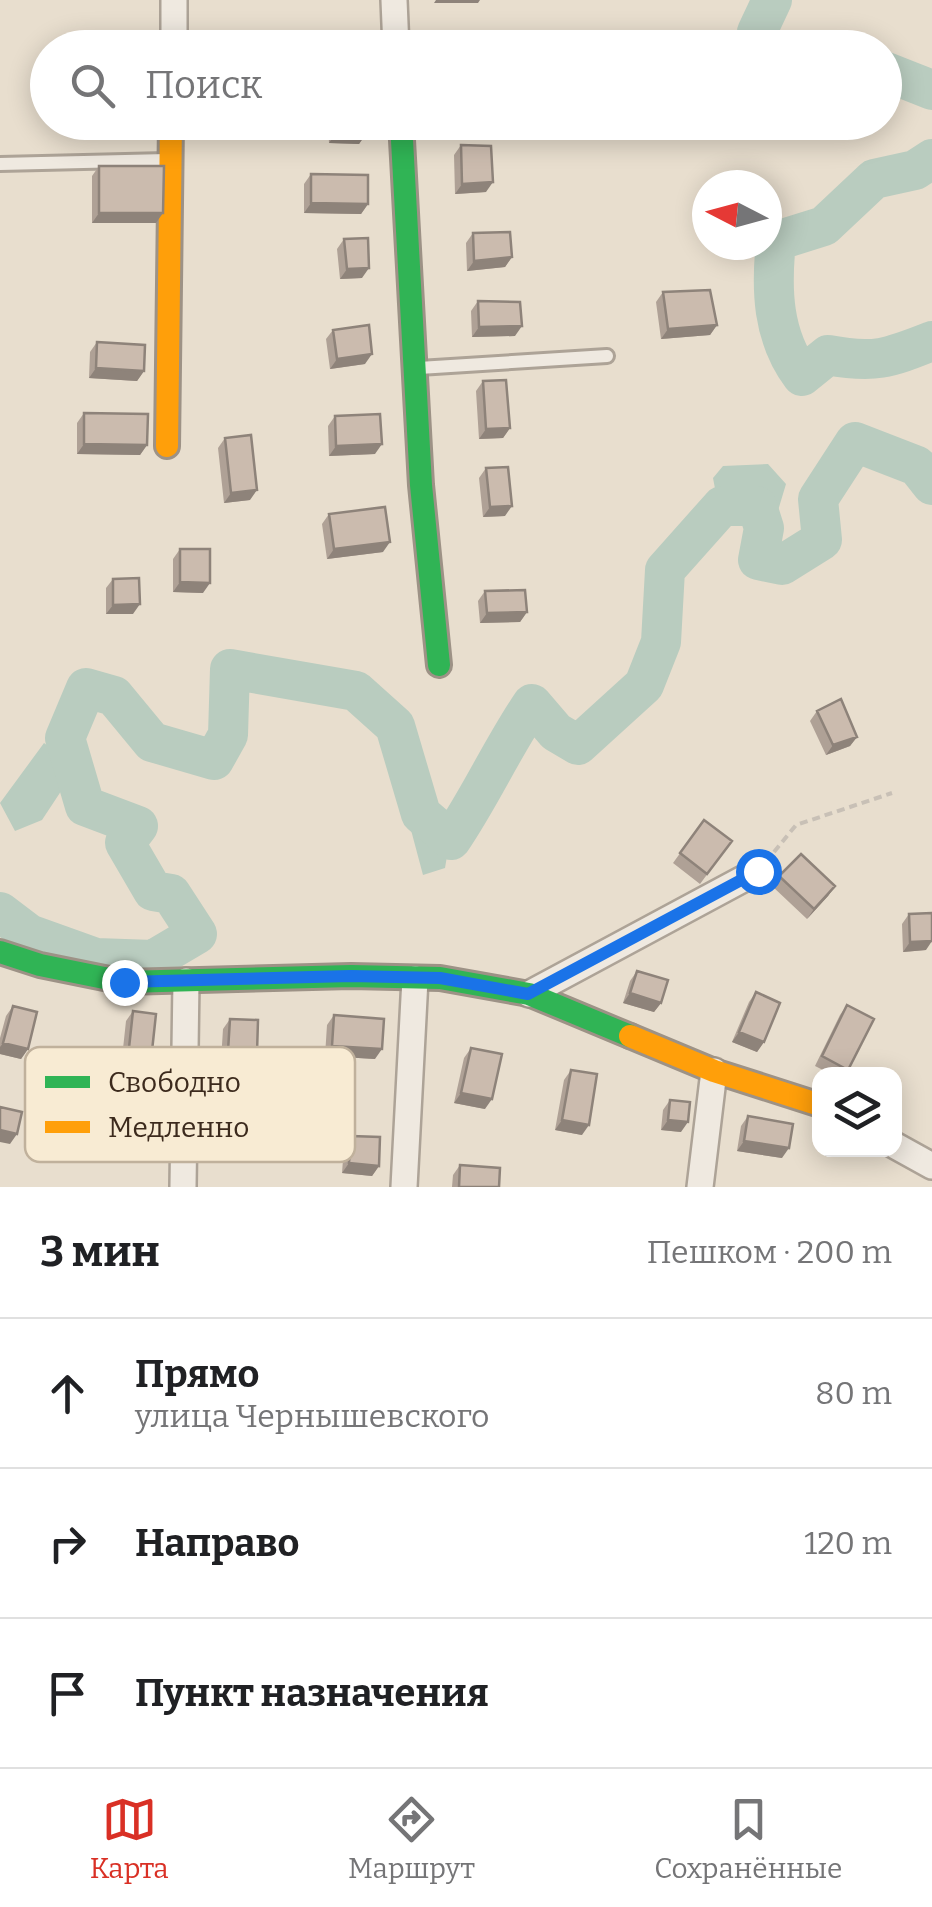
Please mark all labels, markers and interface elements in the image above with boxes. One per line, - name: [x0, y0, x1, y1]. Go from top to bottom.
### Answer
- search box: [30, 30, 902, 140]
- icon: search: [65, 58, 120, 113]
- text: Поиск: [145, 62, 262, 108]
- north arrow: [692, 170, 782, 260]
- route start: [736, 849, 782, 895]
- route end: [102, 960, 148, 1006]
- legend: [25, 1047, 355, 1162]
- text: Свободно: [108, 1066, 241, 1099]
- map controls: [812, 1067, 902, 1157]
- button: layers: [812, 1067, 902, 1157]
- text: Медленно: [108, 1111, 249, 1144]
- text: 3 мин: [40, 1227, 160, 1277]
- text: Пешком · 200 m: [647, 1233, 892, 1271]
- text: Прямо: [135, 1351, 259, 1397]
- icon: ahead: [40, 1366, 95, 1421]
- text: 80 m: [815, 1374, 892, 1412]
- text: улица Чернышевского: [135, 1397, 489, 1435]
- icon: right: [40, 1516, 95, 1571]
- text: Направо: [135, 1520, 299, 1566]
- text: 120 m: [804, 1524, 892, 1562]
- icon: arrive: [40, 1666, 95, 1721]
- text: Пункт назначения: [135, 1670, 489, 1716]
- tab: Карта: [90, 1792, 169, 1885]
- tab: Маршрут: [348, 1792, 475, 1885]
- tab: Сохранённые: [654, 1792, 842, 1885]

